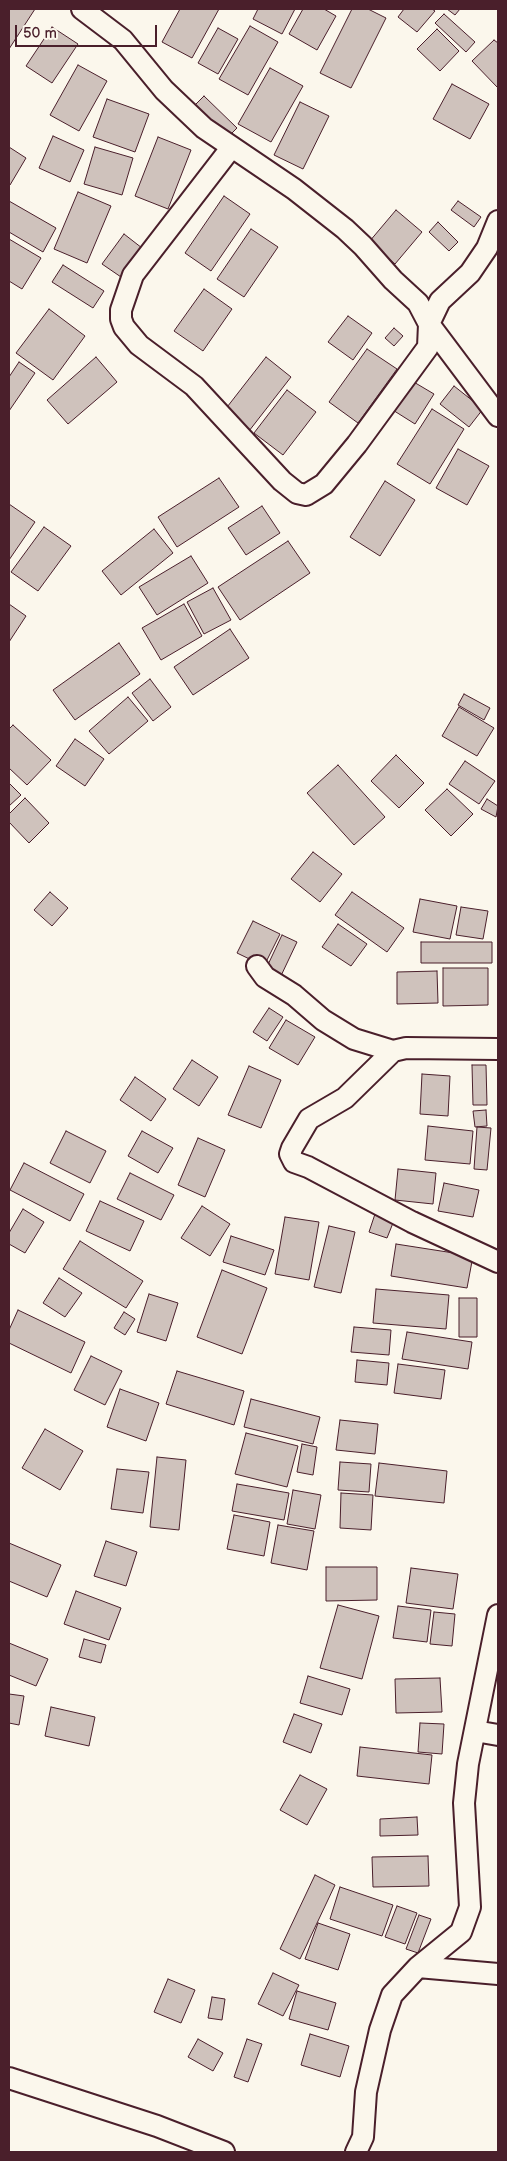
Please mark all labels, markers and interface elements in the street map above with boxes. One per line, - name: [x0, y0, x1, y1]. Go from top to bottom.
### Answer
- scale bar: [18, 15, 160, 47]
- text: 50 m: [23, 24, 57, 43]

